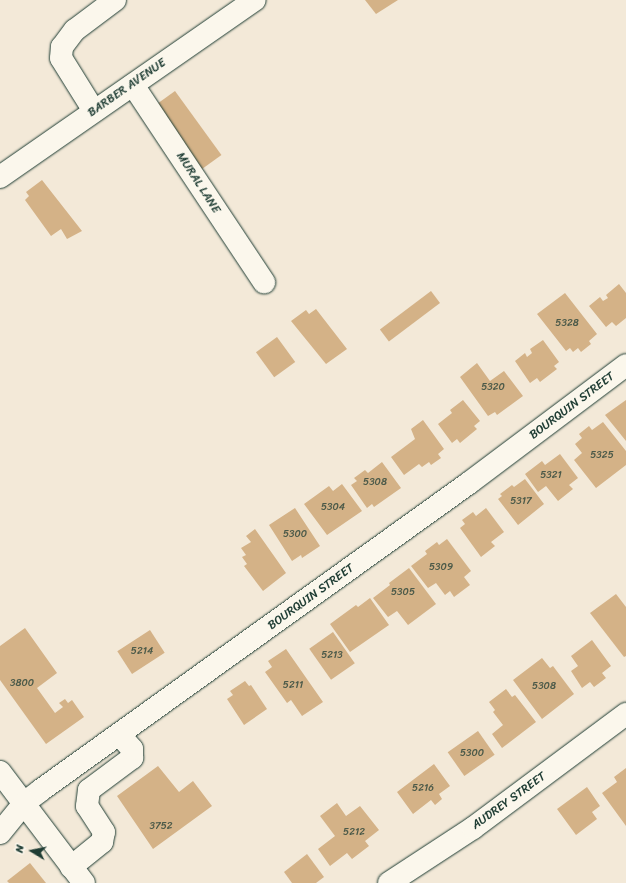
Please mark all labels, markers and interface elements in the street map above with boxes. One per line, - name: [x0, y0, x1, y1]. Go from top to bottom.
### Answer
- street label: BARBER AVENUE: [85, 56, 169, 120]
- street label: MURAL LANE: [173, 150, 223, 216]
- house number: 5328: [555, 318, 579, 330]
- street label: BOURQUIN STREET: [526, 369, 618, 443]
- house number: 5320: [481, 382, 505, 394]
- house number: 5325: [590, 450, 614, 462]
- house number: 5321: [540, 470, 562, 482]
- house number: 5308: [363, 477, 387, 489]
- house number: 5317: [510, 496, 532, 508]
- house number: 5304: [321, 502, 345, 514]
- house number: 5300: [283, 529, 307, 541]
- street label: BOURQUIN STREET: [265, 561, 357, 633]
- house number: 5309: [429, 562, 453, 574]
- house number: 5305: [391, 587, 415, 599]
- house number: 5214: [131, 646, 153, 658]
- house number: 5213: [321, 650, 343, 662]
- house number: 3800: [10, 678, 34, 690]
- house number: 5211: [283, 680, 303, 692]
- house number: 5308: [532, 681, 556, 693]
- house number: 5300: [460, 748, 484, 760]
- street label: AUDREY STREET: [469, 769, 549, 833]
- house number: 5216: [412, 783, 434, 795]
- house number: 3752: [149, 821, 173, 833]
- house number: 5212: [343, 827, 365, 839]
- north arrow: [12, 831, 52, 871]
- text: N: [10, 843, 30, 854]

